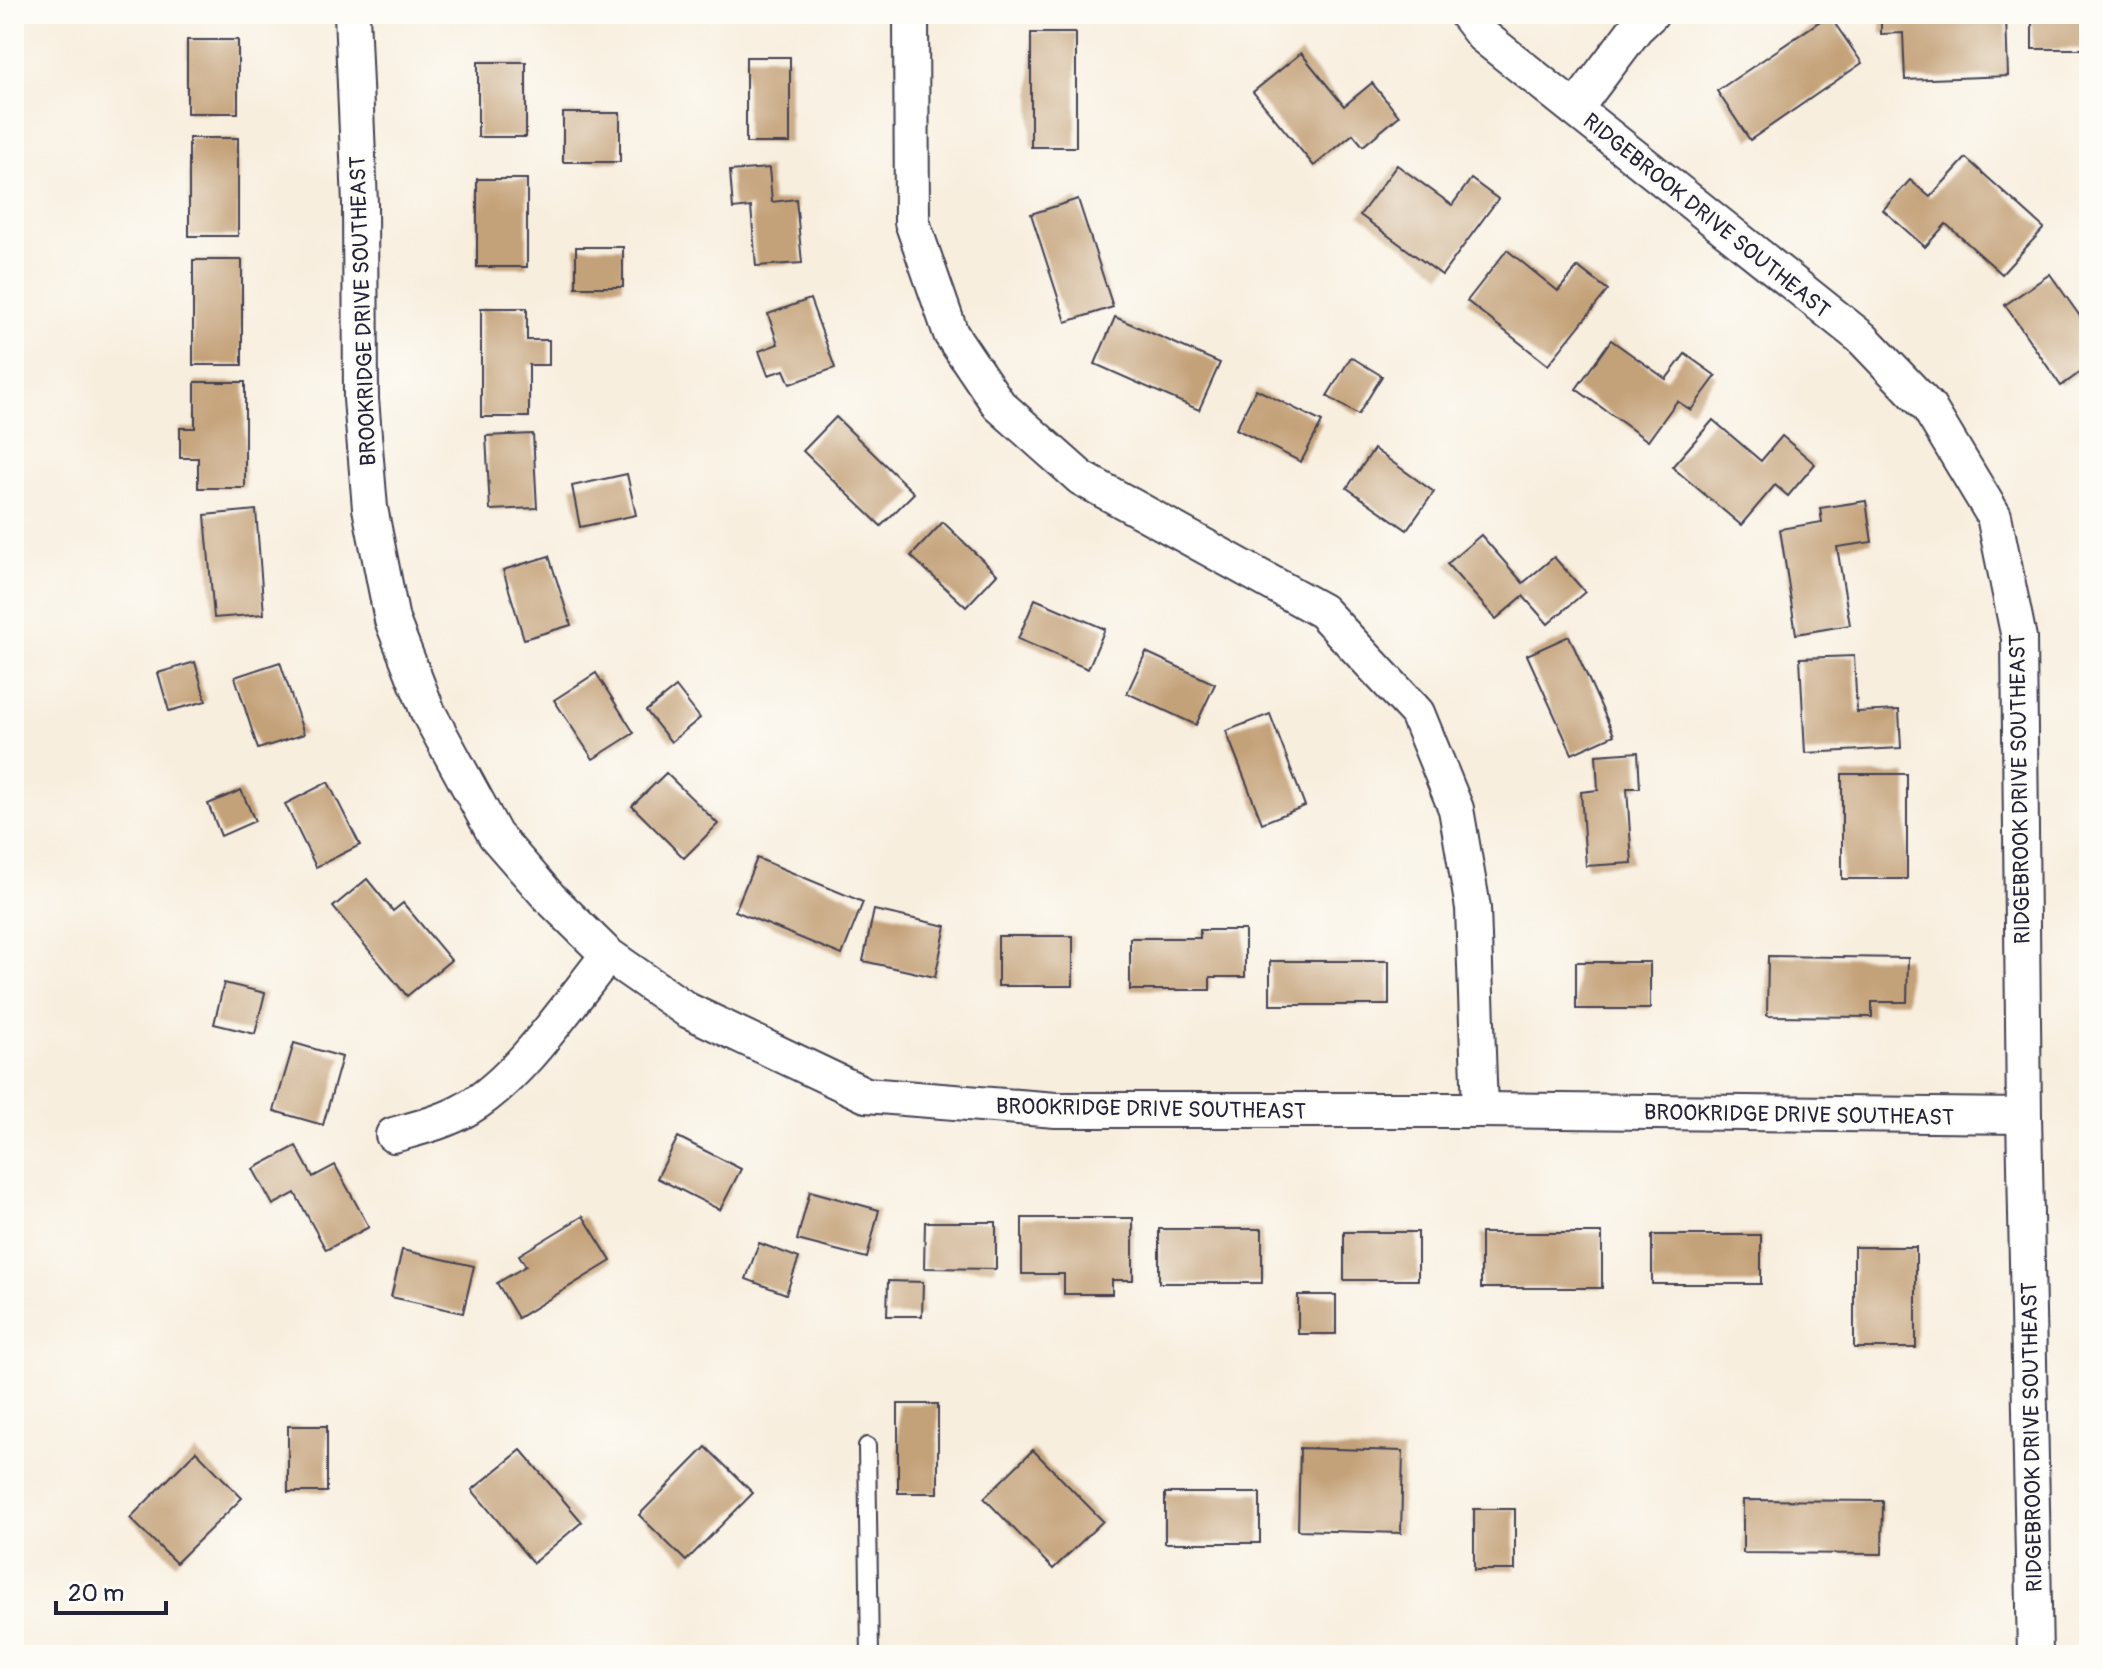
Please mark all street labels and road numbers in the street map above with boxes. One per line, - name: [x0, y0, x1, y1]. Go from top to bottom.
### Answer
- street label: RIDGEBROOK DRIVE SOUTHEAST: [1577, 107, 1836, 324]
- street label: BROOKRIDGE DRIVE SOUTHEAST: [344, 155, 382, 467]
- street label: RIDGEBROOK DRIVE SOUTHEAST: [2003, 634, 2037, 944]
- street label: BROOKRIDGE DRIVE SOUTHEAST: [996, 1092, 1306, 1126]
- street label: BROOKRIDGE DRIVE SOUTHEAST: [1644, 1098, 1954, 1132]
- street label: RIDGEBROOK DRIVE SOUTHEAST: [2015, 1282, 2049, 1592]

